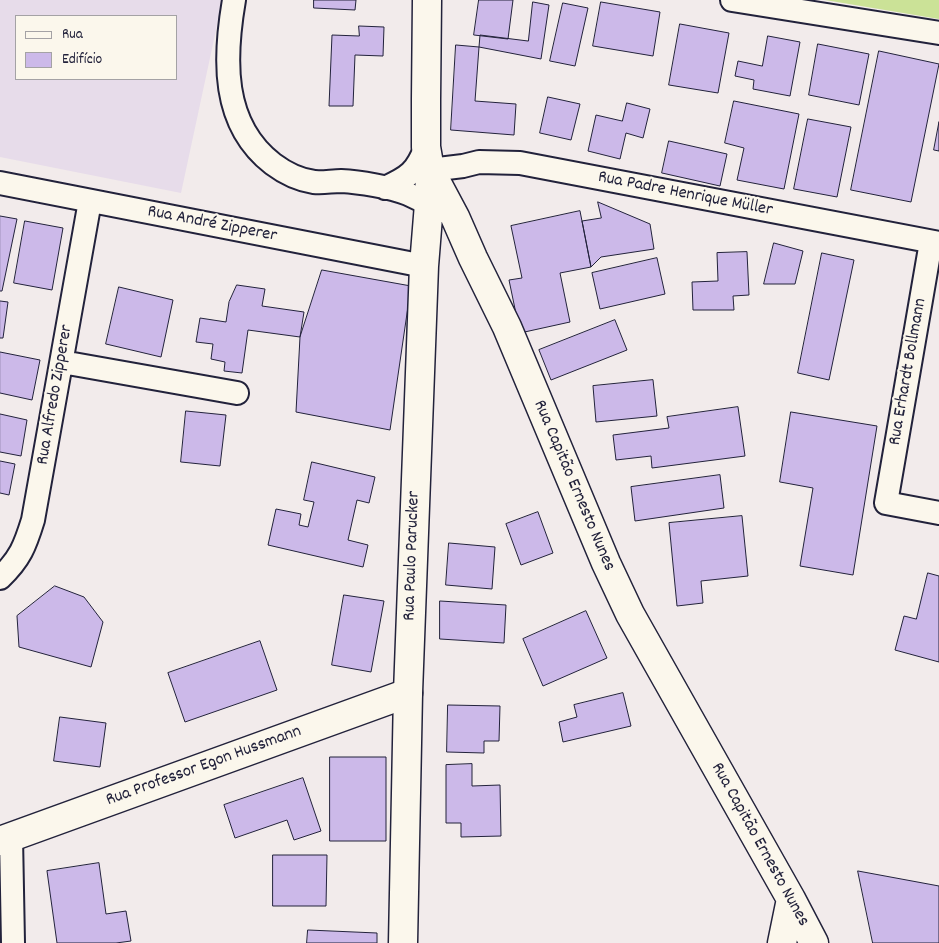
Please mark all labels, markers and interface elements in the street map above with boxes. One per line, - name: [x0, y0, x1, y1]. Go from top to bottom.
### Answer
- legend: [15, 15, 178, 80]
- text: Rua: [62, 24, 83, 46]
- text: Edifício: [62, 49, 102, 71]
- street label: Rua Padre Henrique Müller: [596, 167, 774, 223]
- street label: Rua André Zipperer: [146, 202, 278, 248]
- street label: Rua Erhardt Bollmann: [885, 297, 933, 447]
- street label: Rua Alfredo Zipperer: [33, 323, 79, 467]
- street label: Rua Capitão Ernesto Nunes: [527, 397, 619, 575]
- street label: Rua Paulo Parucker: [400, 491, 426, 621]
- street label: Rua Professor Egon Hussmann: [103, 722, 305, 812]
- street label: Rua Capitão Ernesto Nunes: [705, 759, 813, 931]

